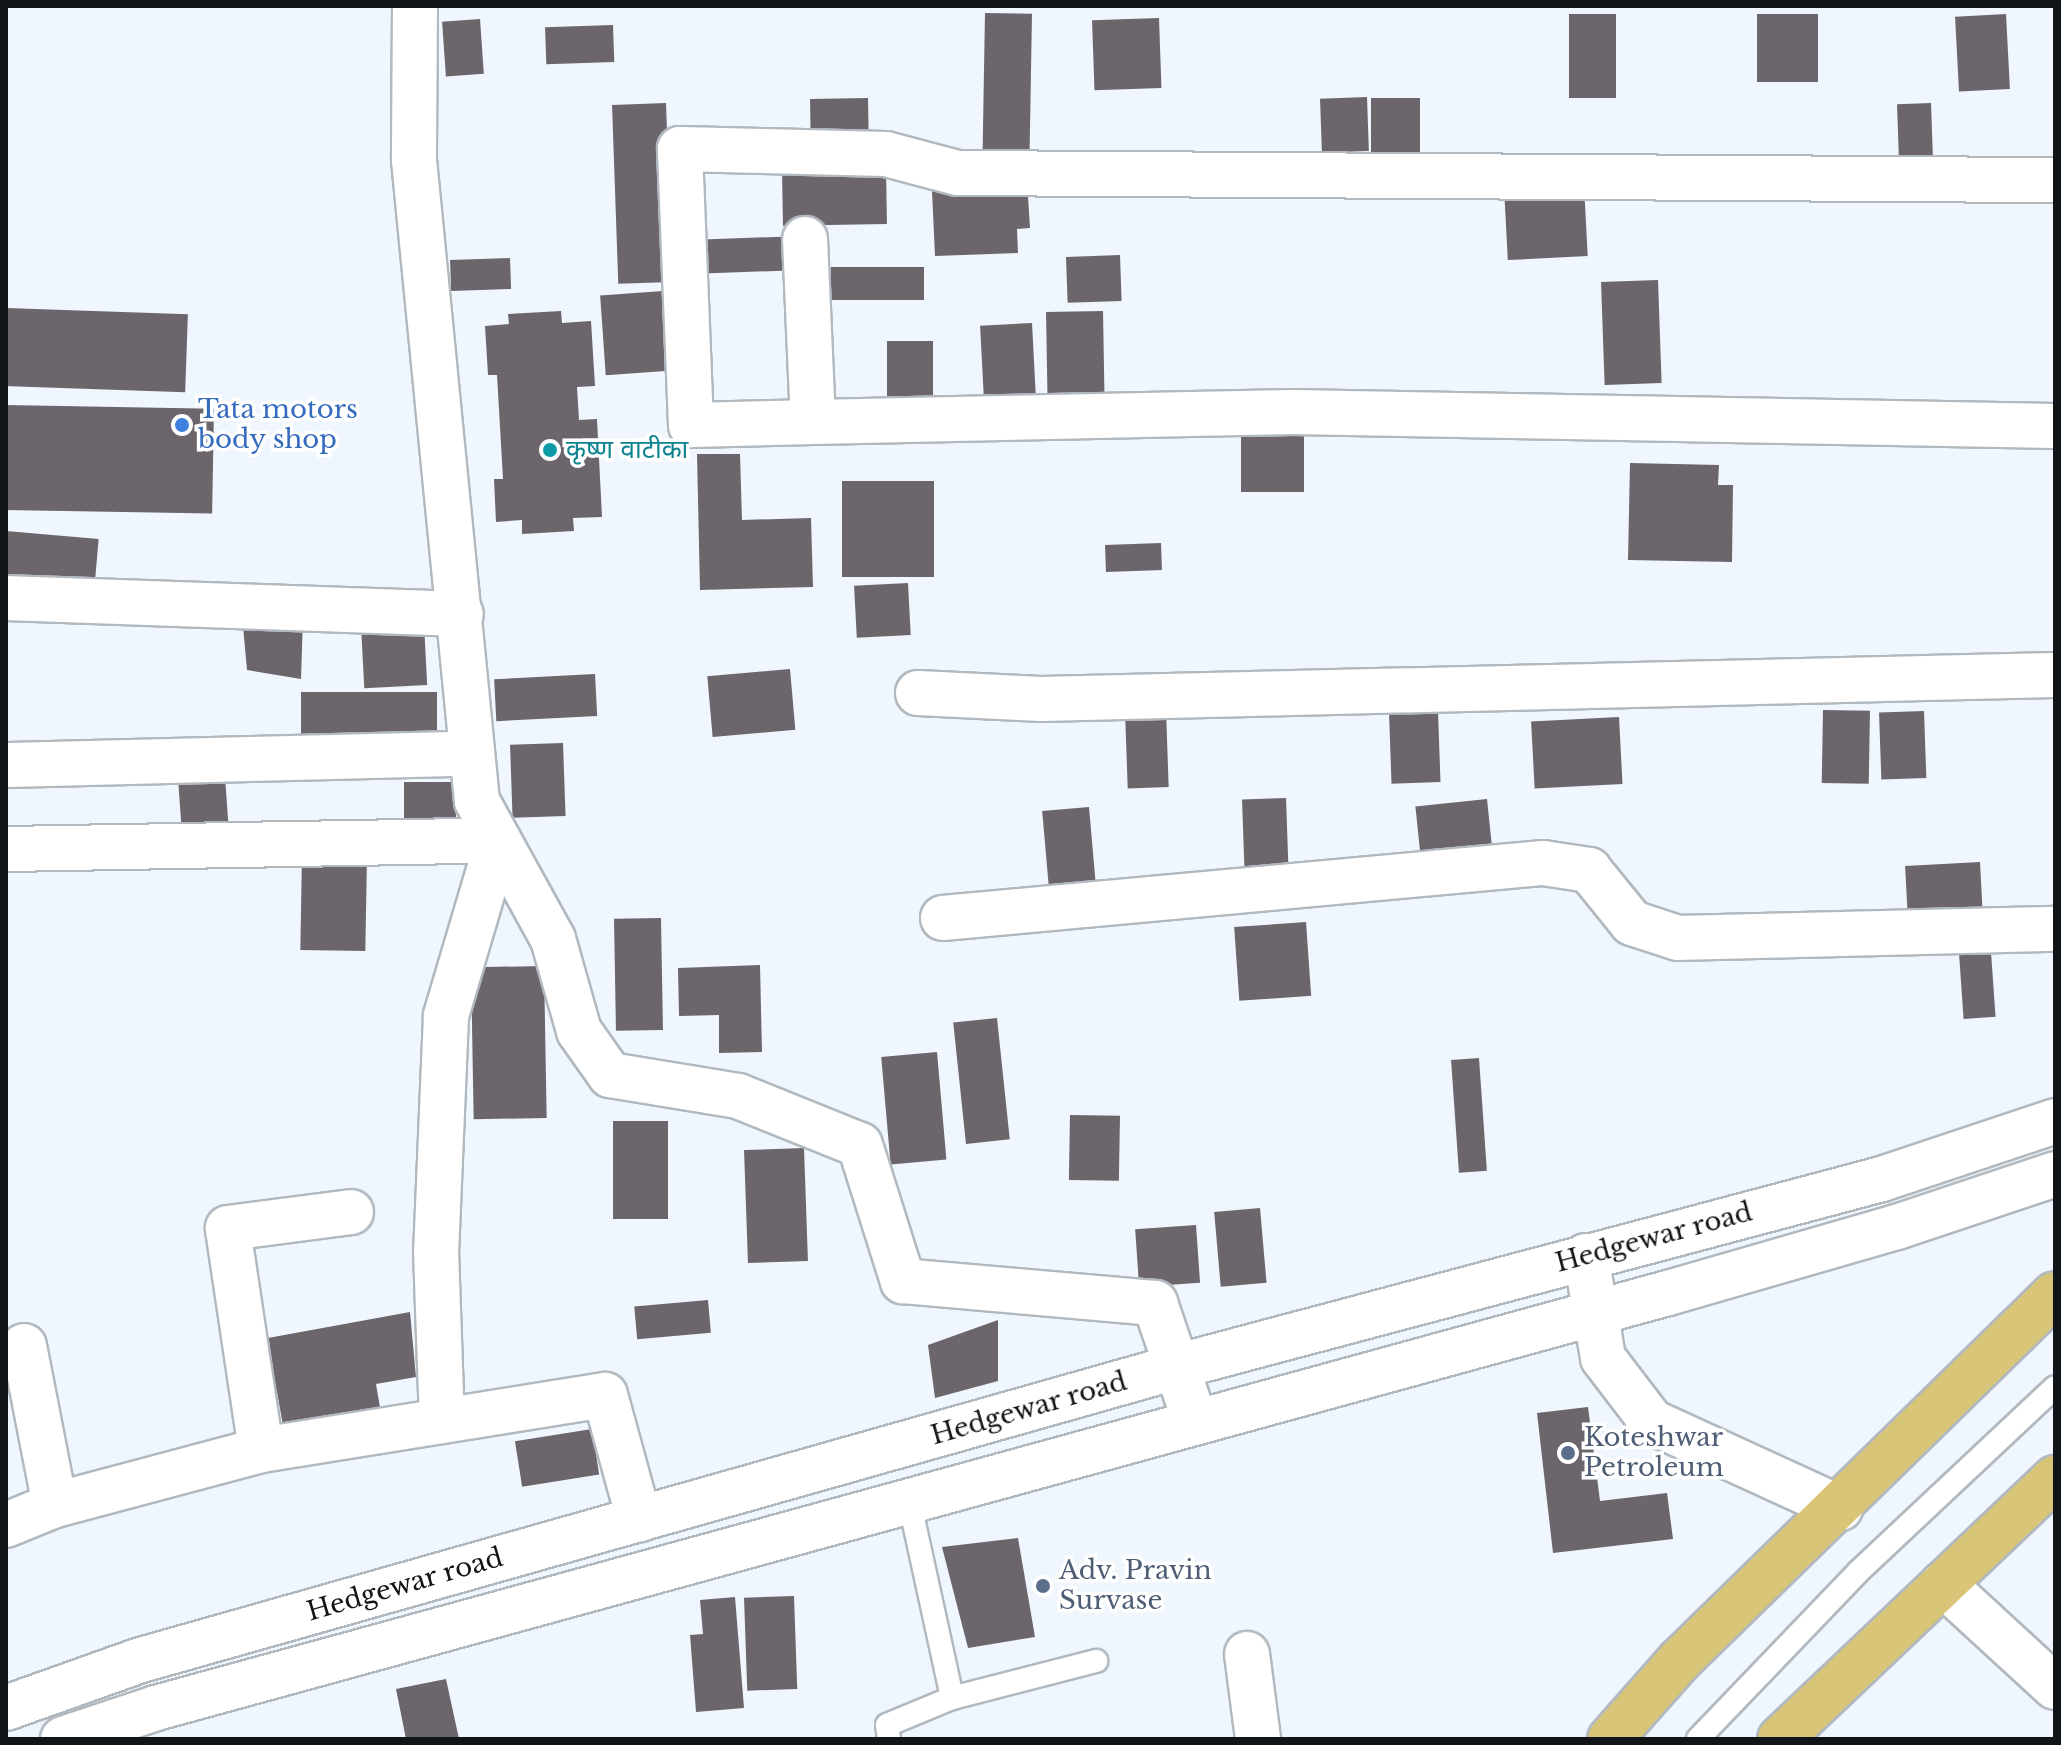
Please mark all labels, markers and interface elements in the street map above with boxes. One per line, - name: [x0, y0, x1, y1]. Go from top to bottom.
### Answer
- place label: Tata motors body shop: [198, 394, 358, 456]
- marker: Tata motors body shop: [173, 416, 191, 434]
- place label: कृष्ण वाटीका: [566, 434, 688, 466]
- marker: कृष्ण वाटीका: [541, 441, 559, 459]
- street label: Hedgewar road: [1552, 1197, 1756, 1279]
- street label: Hedgewar road: [927, 1366, 1131, 1452]
- place label: Koteshwar Petroleum: [1584, 1422, 1724, 1484]
- marker: Koteshwar Petroleum: [1559, 1444, 1577, 1462]
- street label: Hedgewar road: [303, 1542, 507, 1628]
- place label: Adv. Pravin Survase: [1059, 1555, 1212, 1616]
- marker: Adv. Pravin Survase: [1034, 1577, 1052, 1595]

